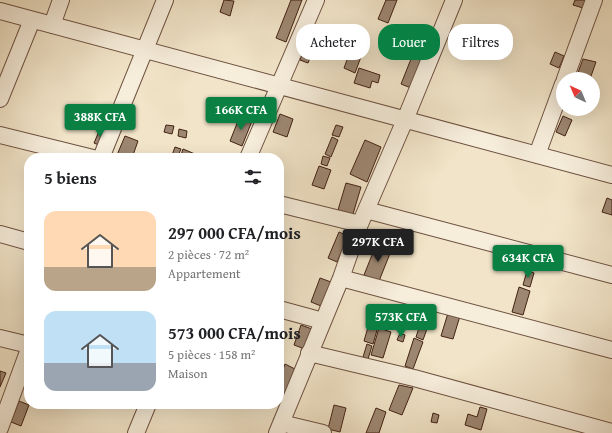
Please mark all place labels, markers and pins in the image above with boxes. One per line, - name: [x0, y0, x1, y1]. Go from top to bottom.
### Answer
- pin: 166K CFA: [200, 97, 282, 131]
- pin: 388K CFA: [59, 104, 141, 138]
- pin: 297K CFA: [337, 229, 419, 263]
- pin: 634K CFA: [487, 245, 569, 279]
- pin: 573K CFA: [360, 304, 442, 338]

